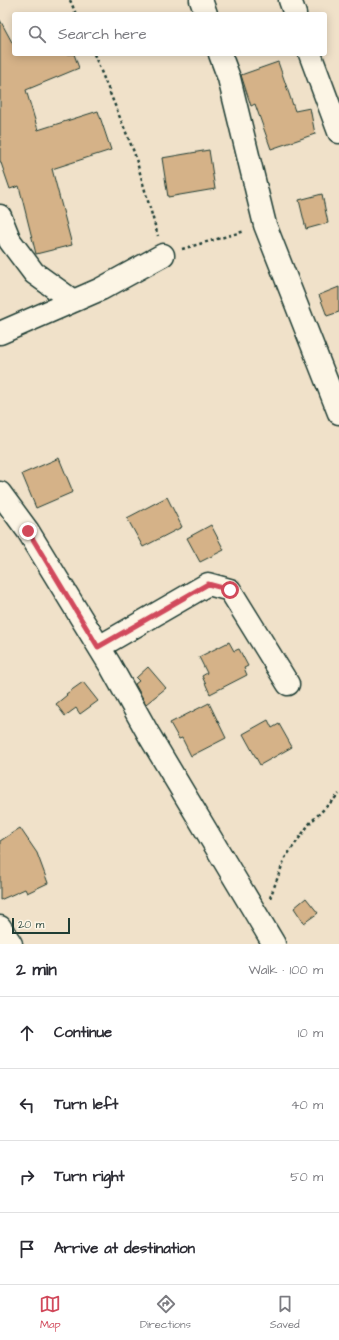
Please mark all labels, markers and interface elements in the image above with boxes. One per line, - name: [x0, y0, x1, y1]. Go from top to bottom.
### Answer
- search box: [12, 12, 327, 56]
- icon: search: [26, 23, 48, 45]
- text: Search here: [58, 24, 147, 45]
- route end: [19, 522, 37, 540]
- route start: [221, 581, 239, 599]
- scale bar: [12, 916, 70, 935]
- text: 20 m: [18, 917, 44, 932]
- text: 2 min: [16, 958, 57, 982]
- text: Walk · 100 m: [249, 961, 323, 979]
- icon: ahead: [16, 1022, 38, 1044]
- text: Continue: [54, 1022, 112, 1043]
- text: 10 m: [298, 1024, 323, 1042]
- icon: left: [16, 1094, 38, 1116]
- text: Turn left: [54, 1094, 118, 1115]
- text: 40 m: [291, 1096, 323, 1114]
- icon: right: [16, 1166, 38, 1188]
- text: Turn right: [54, 1166, 125, 1187]
- text: 50 m: [290, 1168, 323, 1186]
- icon: arrive: [16, 1238, 38, 1260]
- text: Arrive at destination: [54, 1238, 195, 1259]
- tab: Map: [39, 1293, 61, 1332]
- tab: Directions: [140, 1293, 191, 1332]
- tab: Saved: [270, 1293, 300, 1332]

